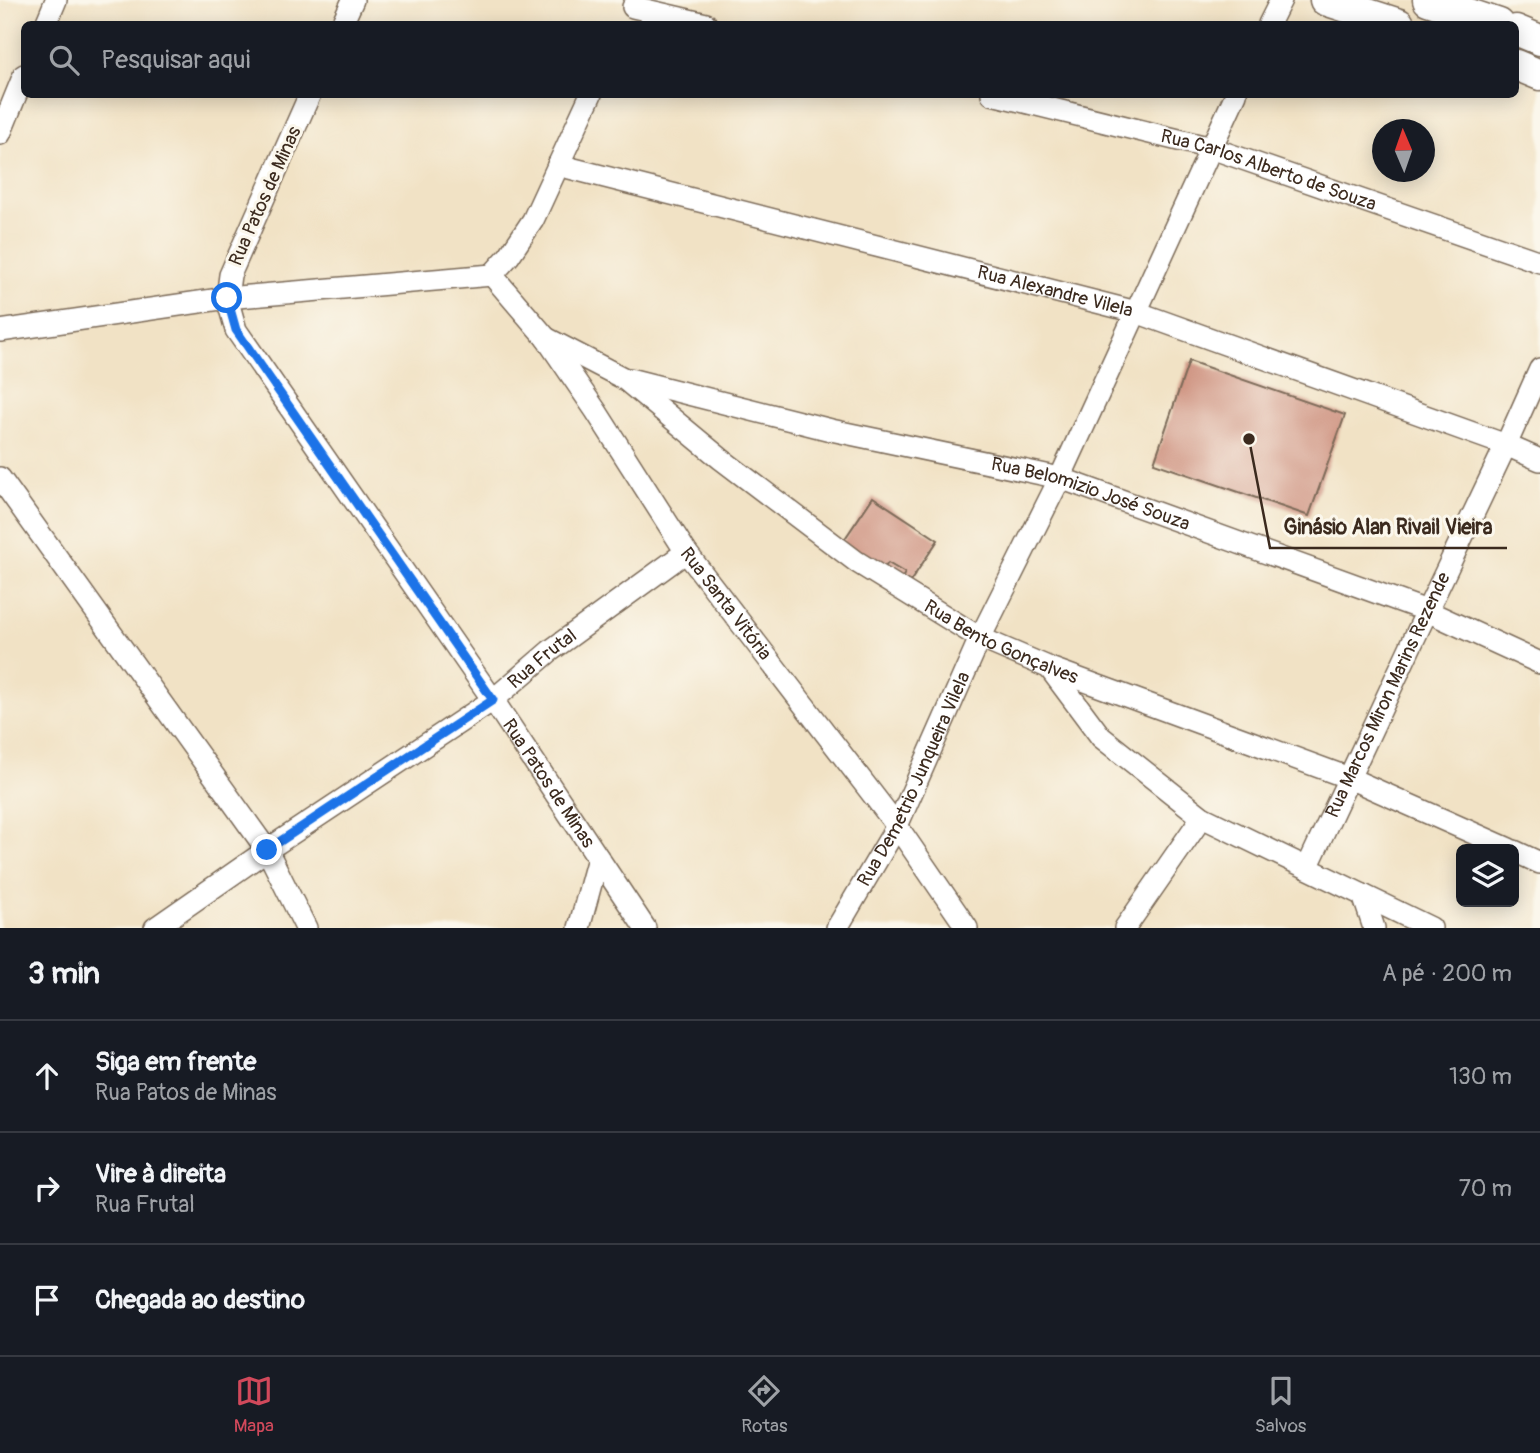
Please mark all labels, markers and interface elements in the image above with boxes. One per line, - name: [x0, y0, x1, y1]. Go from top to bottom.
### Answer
- search box: [21, 21, 1519, 98]
- icon: search: [45, 41, 83, 79]
- text: Pesquisar aqui: [101, 44, 250, 76]
- north arrow: [1372, 119, 1435, 182]
- street label: Rua Patos de Minas: [224, 122, 307, 269]
- street label: Rua Carlos Alberto de Souza: [1158, 124, 1380, 216]
- street label: Rua Alexandre Vilela: [975, 260, 1136, 323]
- route start: [211, 282, 242, 313]
- street label: Rua Belomizio José Souza: [989, 452, 1193, 536]
- callout: Ginásio Alan Rivail Vieira: [1270, 506, 1507, 548]
- text: Ginásio Alan Rivail Vieira: [1283, 514, 1493, 541]
- street label: Rua Santa Vitória: [675, 543, 777, 665]
- street label: Rua Marcos Miron Marins Rezende: [1320, 568, 1456, 822]
- street label: Rua Bento Gonçalves: [920, 594, 1082, 690]
- street label: Rua Frutal: [503, 623, 582, 694]
- street label: Rua Demetrio Junqueira Vilela: [852, 668, 976, 891]
- street label: Rua Patos de Minas: [497, 714, 600, 853]
- route end: [251, 834, 282, 865]
- map controls: [1456, 844, 1519, 907]
- button: layers: [1456, 844, 1519, 907]
- text: 3 min: [28, 955, 100, 992]
- text: A pé · 200 m: [1382, 959, 1512, 988]
- text: Siga em frente: [95, 1046, 256, 1078]
- icon: ahead: [28, 1057, 66, 1095]
- text: 130 m: [1449, 1062, 1512, 1091]
- text: Rua Patos de Minas: [95, 1078, 277, 1107]
- text: Vire à direita: [95, 1158, 226, 1190]
- icon: right: [28, 1169, 66, 1207]
- text: 70 m: [1459, 1174, 1512, 1203]
- text: Rua Frutal: [95, 1190, 195, 1219]
- icon: arrive: [28, 1281, 66, 1319]
- text: Chegada ao destino: [95, 1284, 305, 1316]
- tab: Mapa: [234, 1372, 274, 1438]
- tab: Rotas: [741, 1372, 787, 1438]
- tab: Salvos: [1255, 1372, 1306, 1438]

